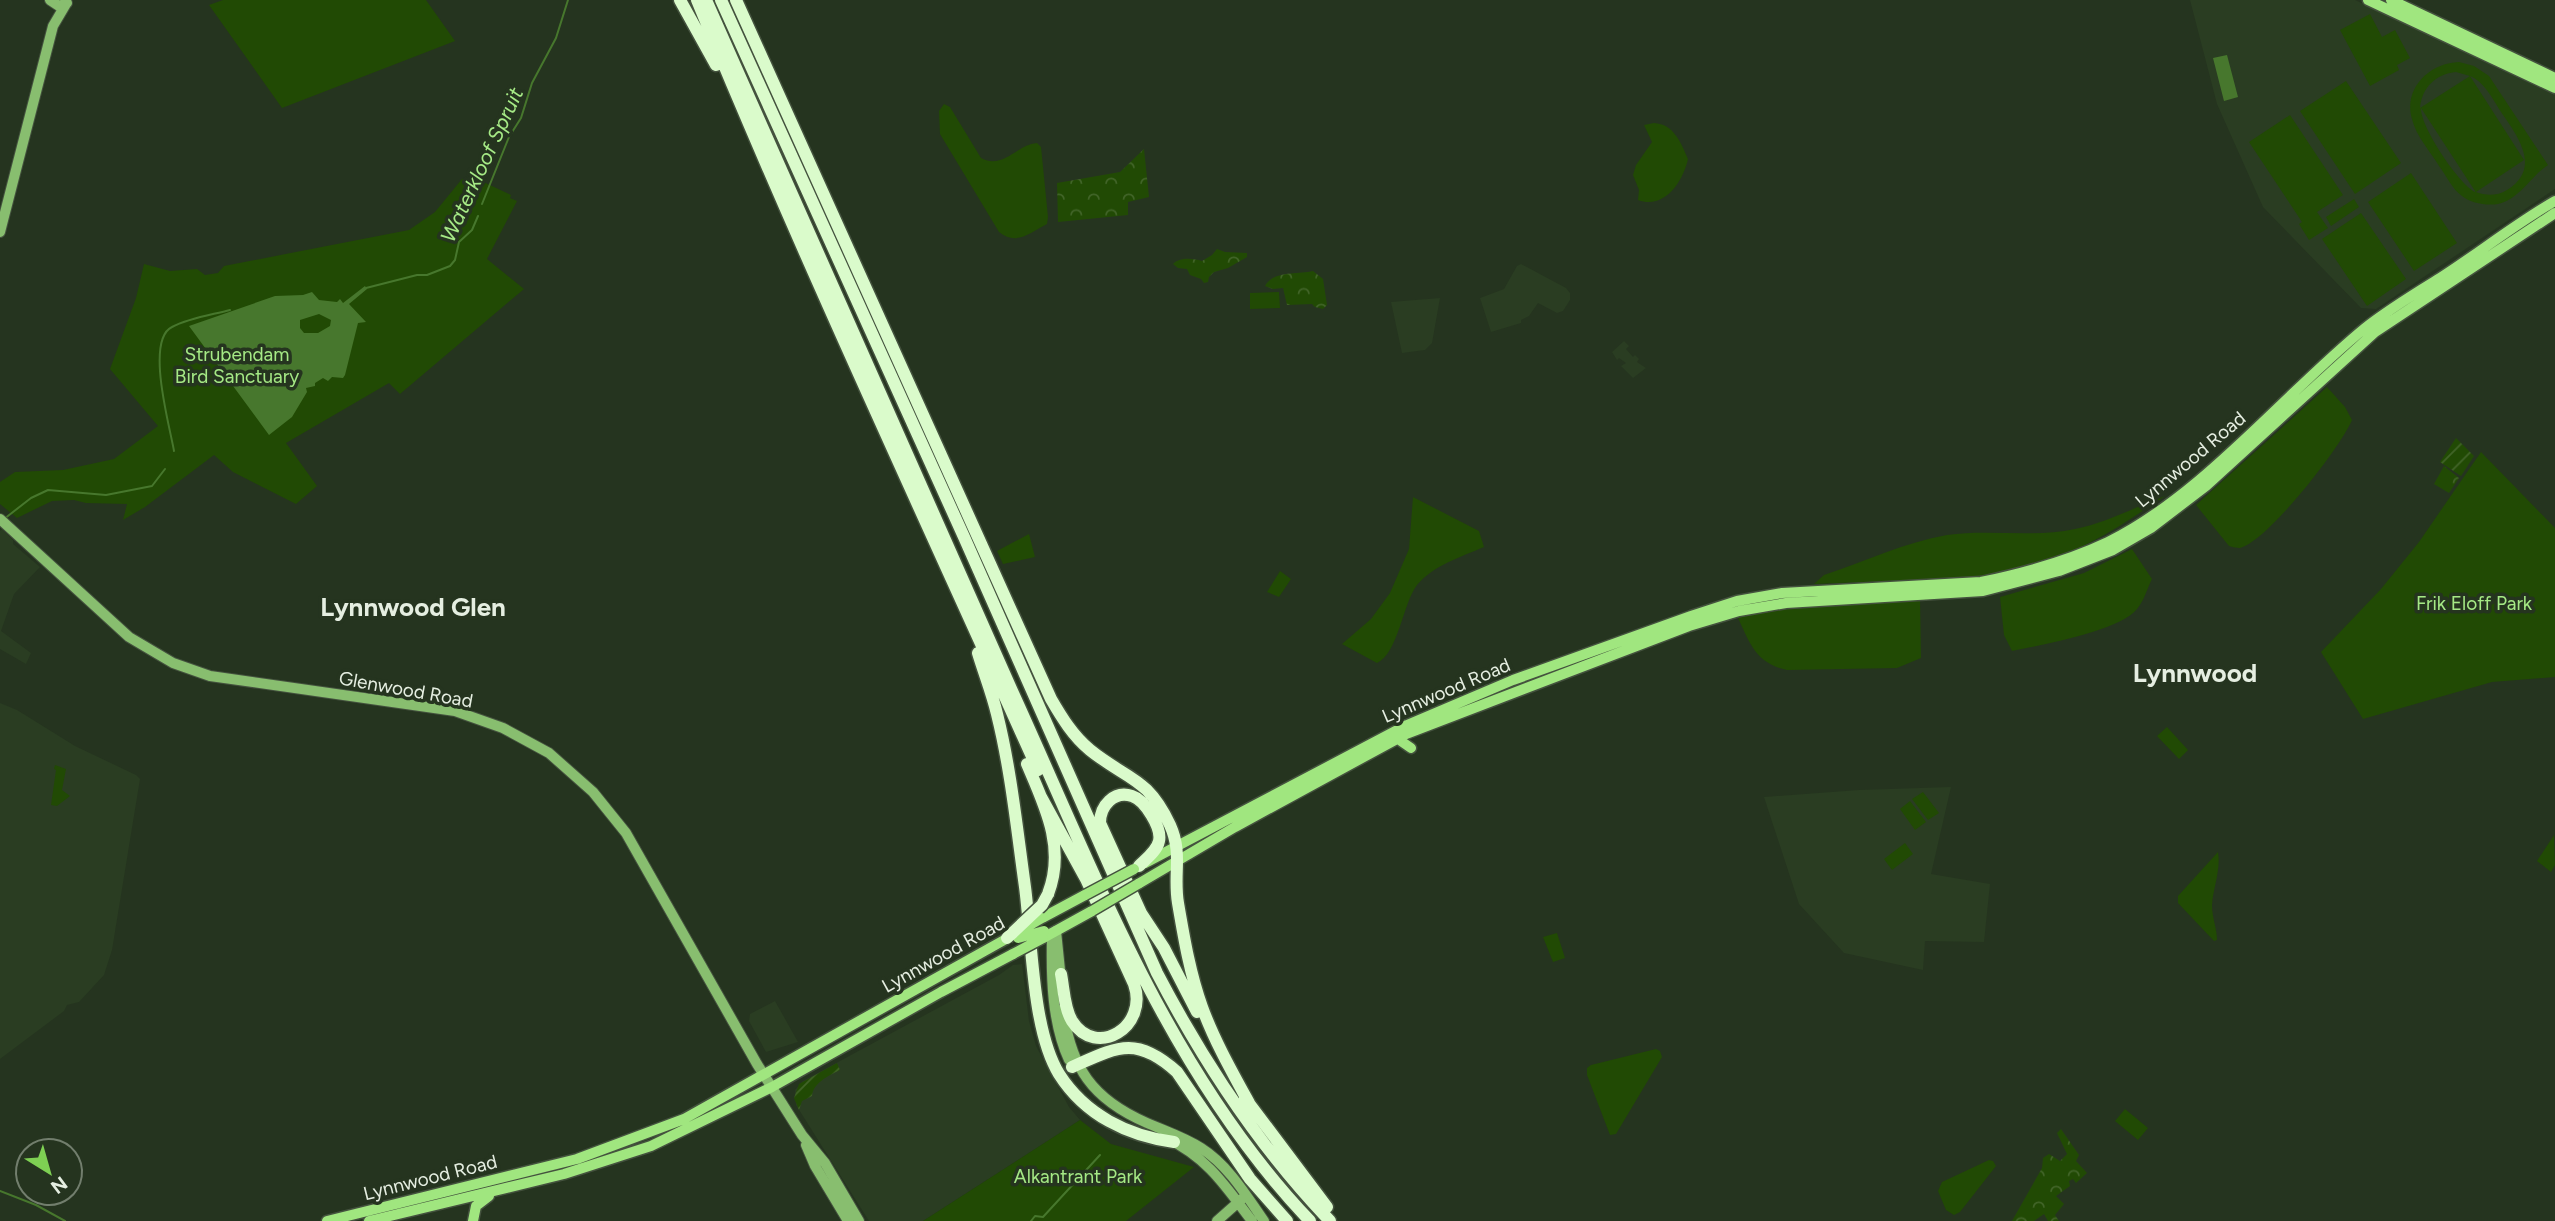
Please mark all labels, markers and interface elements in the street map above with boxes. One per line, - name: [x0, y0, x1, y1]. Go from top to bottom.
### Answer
- water label: Waterkloof Spruit: [435, 83, 529, 246]
- park label: Strubendam Bird Sanctuary: [175, 343, 299, 388]
- street label: Lynnwood Road: [2130, 407, 2250, 512]
- district label: Lynnwood Glen: [320, 591, 506, 623]
- park label: Frik Eloff Park: [2416, 592, 2533, 615]
- street label: Lynnwood Road: [1379, 653, 1514, 728]
- district label: Lynnwood: [2133, 657, 2257, 689]
- street label: Glenwood Road: [337, 666, 475, 713]
- street label: Lynnwood Road: [878, 911, 1009, 998]
- north arrow: [14, 1137, 84, 1207]
- street label: Lynnwood Road: [361, 1150, 499, 1205]
- park label: Alkantrant Park: [1014, 1165, 1143, 1188]
- text: N: [46, 1172, 72, 1199]

